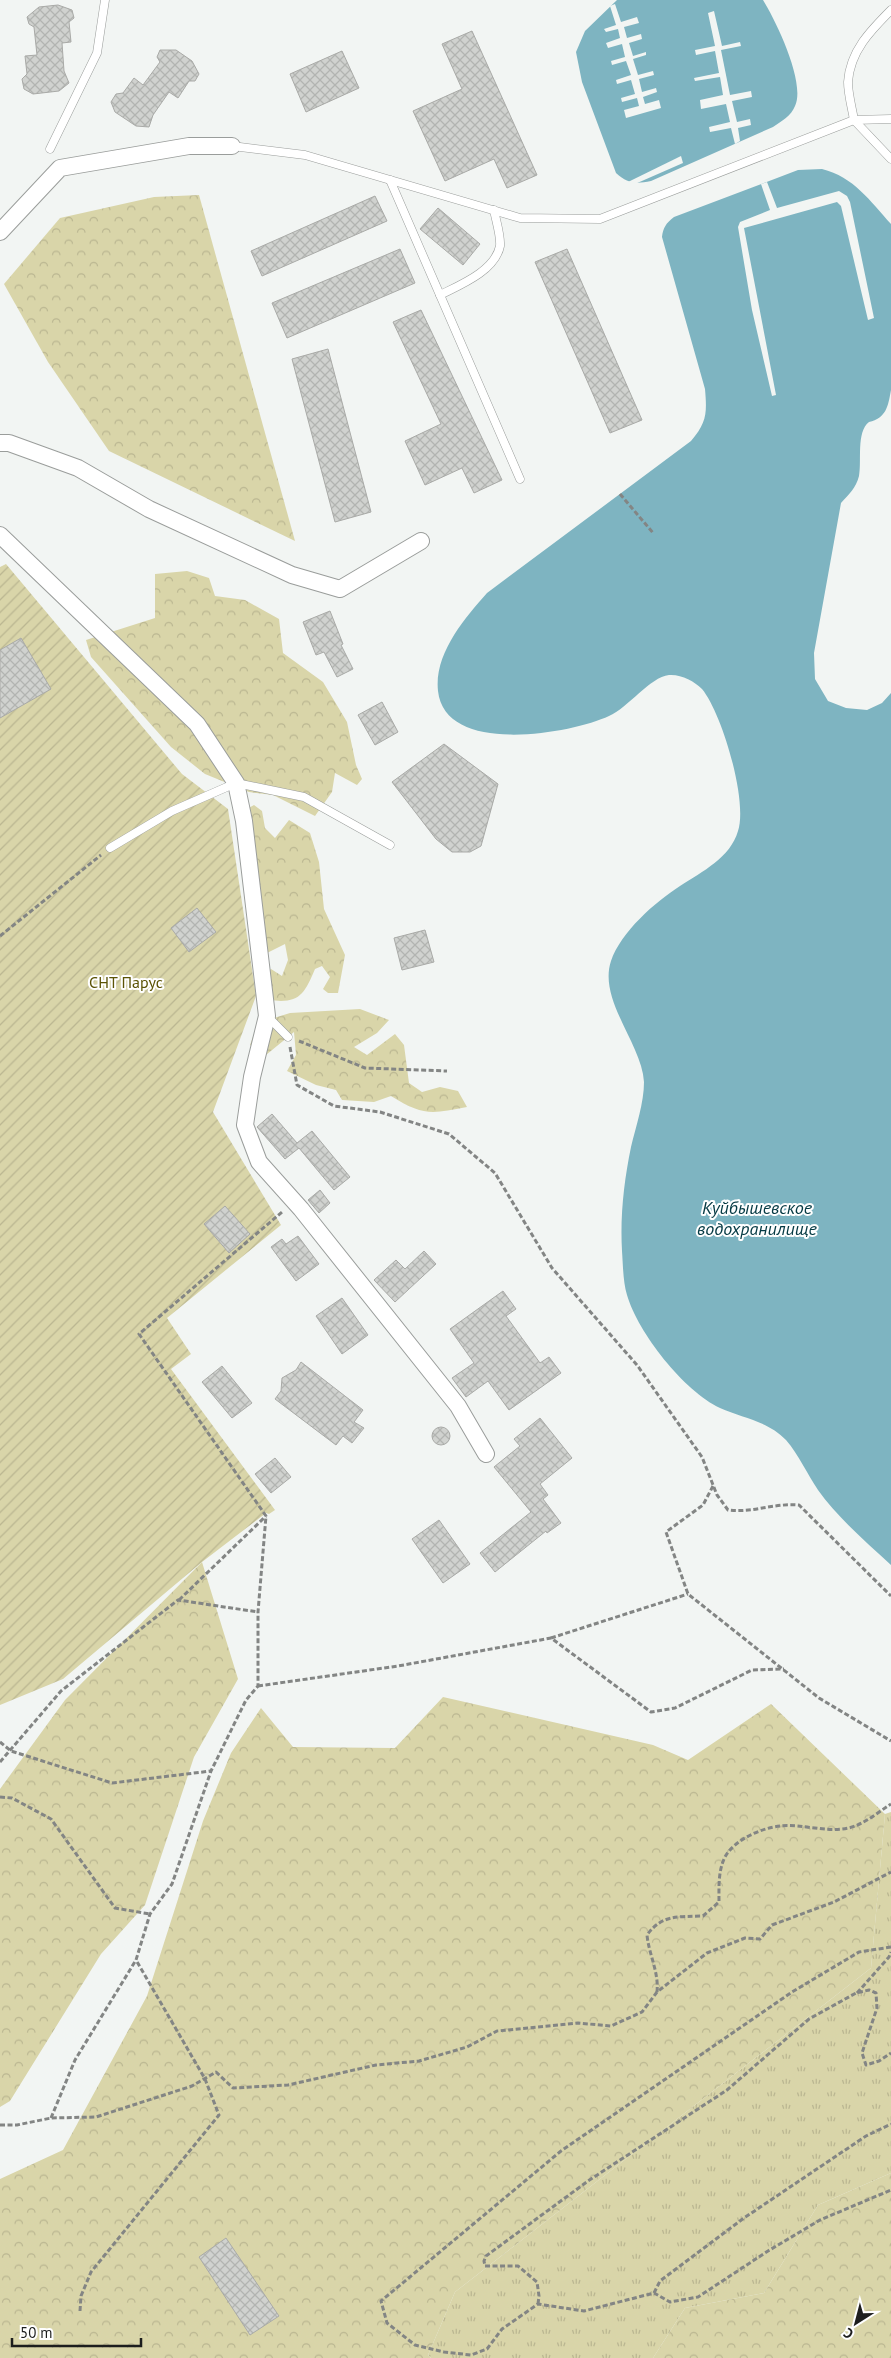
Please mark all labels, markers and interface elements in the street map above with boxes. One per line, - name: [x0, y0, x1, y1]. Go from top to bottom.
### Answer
- park label: СНТ Парус: [89, 972, 163, 992]
- water label: Куйбышевское водохранилище: [697, 1196, 818, 1240]
- north arrow: [831, 2298, 881, 2348]
- scale bar: [12, 2316, 141, 2348]
- text: 50 m: [20, 2323, 53, 2342]
- text: С: [840, 2324, 857, 2343]

